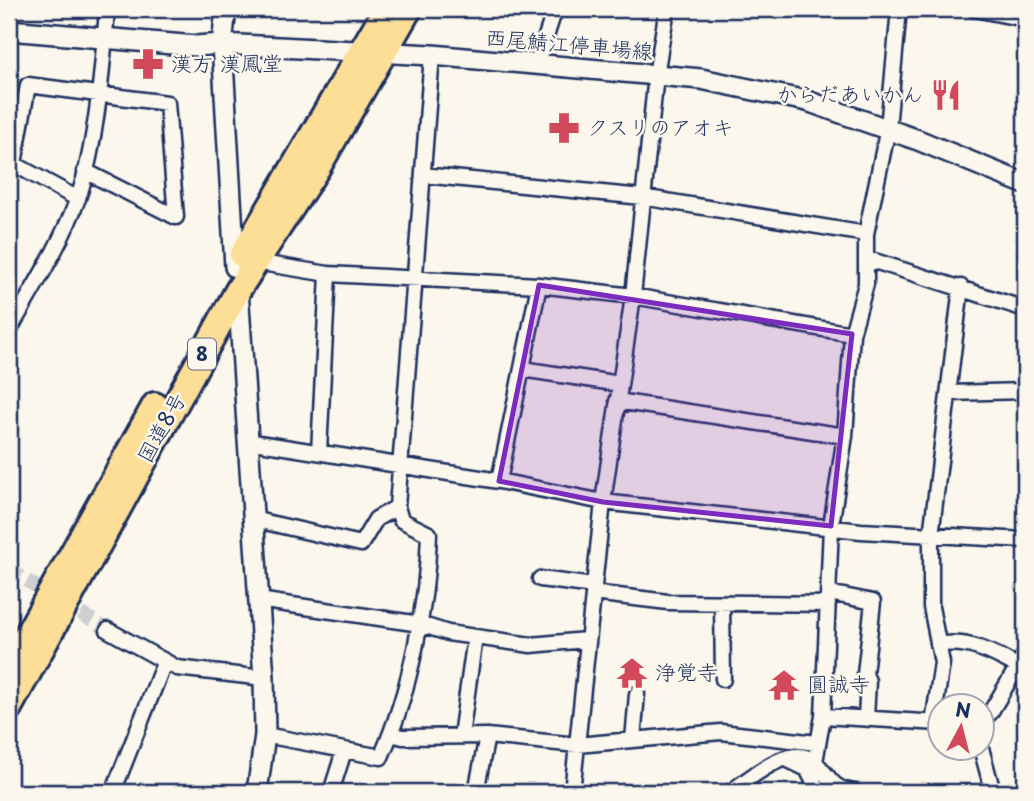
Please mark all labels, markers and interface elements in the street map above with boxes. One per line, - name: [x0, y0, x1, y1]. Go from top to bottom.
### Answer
- street label: 西尾鯖江停車場線: [484, 20, 654, 66]
- place label: 漢方 漢鳳堂: [171, 46, 283, 78]
- pharmacy icon: 漢方 漢鳳堂: [131, 47, 165, 81]
- place label: からだあいかん: [776, 77, 923, 109]
- restaurant icon: からだあいかん: [929, 78, 963, 112]
- place label: クスリのアオキ: [587, 110, 734, 142]
- pharmacy icon: クスリのアオキ: [547, 111, 581, 145]
- road number: 8: [188, 338, 216, 370]
- street label: 国道8号: [128, 386, 193, 468]
- place label: 浄覚寺: [655, 655, 718, 687]
- temple icon: 浄覚寺: [615, 656, 649, 690]
- place label: 圓誠寺: [807, 667, 870, 699]
- temple icon: 圓誠寺: [767, 668, 801, 702]
- north arrow: [926, 692, 996, 762]
- text: N: [954, 694, 972, 724]

